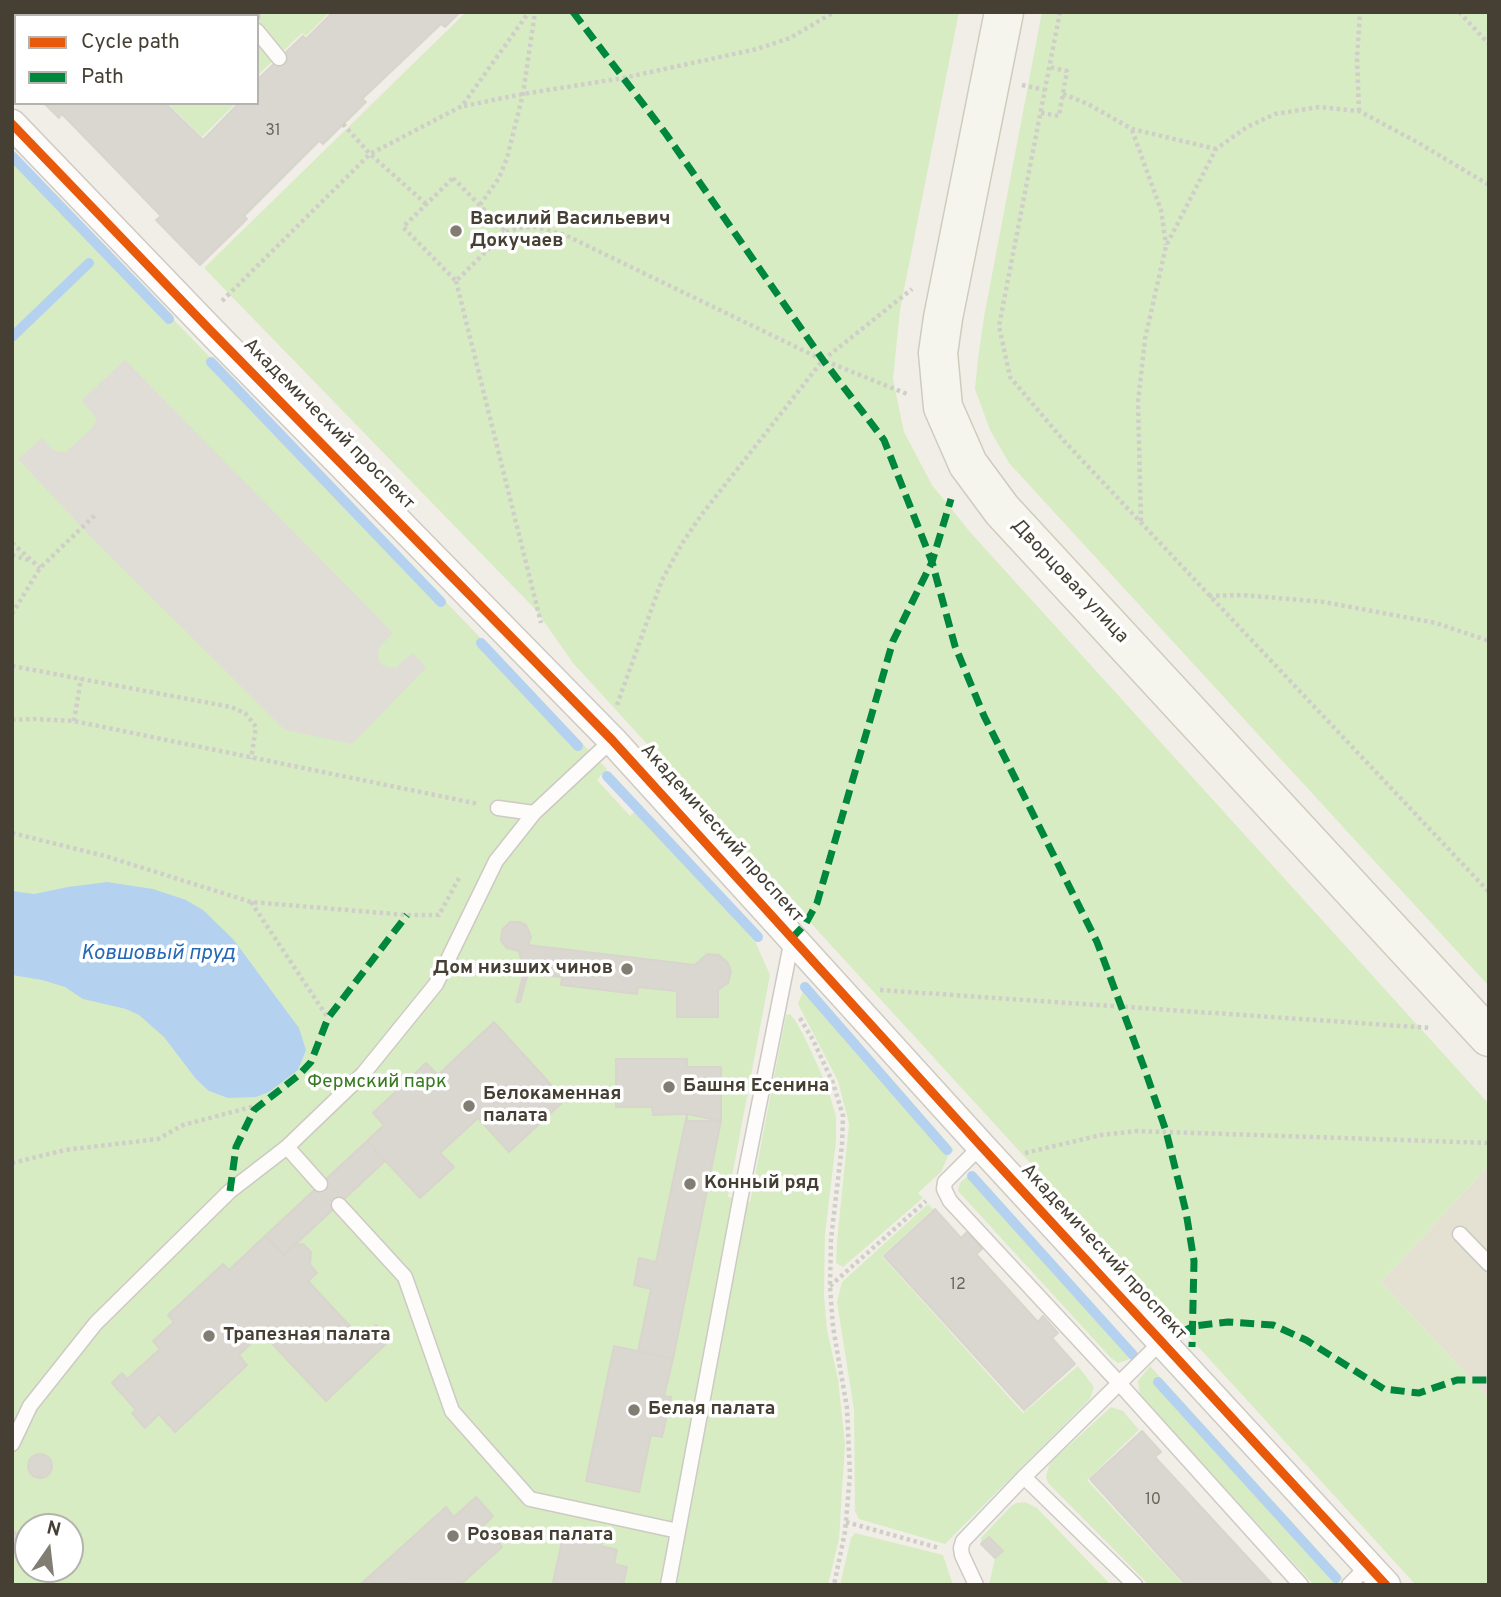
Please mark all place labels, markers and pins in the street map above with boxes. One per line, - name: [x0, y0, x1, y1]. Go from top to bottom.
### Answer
- place label: Василий Васильевич Докучаев: [470, 209, 670, 253]
- marker: Василий Васильевич Докучаев: [448, 223, 464, 239]
- place label: Дом низших чинов: [433, 958, 613, 980]
- marker: Дом низших чинов: [619, 961, 635, 977]
- place label: Башня Есенина: [683, 1076, 829, 1098]
- marker: Башня Есенина: [661, 1079, 677, 1095]
- place label: Белокаменная палата: [483, 1084, 621, 1128]
- marker: Белокаменная палата: [461, 1098, 477, 1114]
- place label: Конный ряд: [704, 1173, 819, 1195]
- marker: Конный ряд: [682, 1176, 698, 1192]
- place label: Трапезная палата: [223, 1325, 391, 1347]
- marker: Трапезная палата: [201, 1328, 217, 1344]
- place label: Белая палата: [648, 1399, 775, 1421]
- marker: Белая палата: [626, 1402, 642, 1418]
- place label: Розовая палата: [467, 1525, 613, 1547]
- marker: Розовая палата: [445, 1528, 461, 1544]

